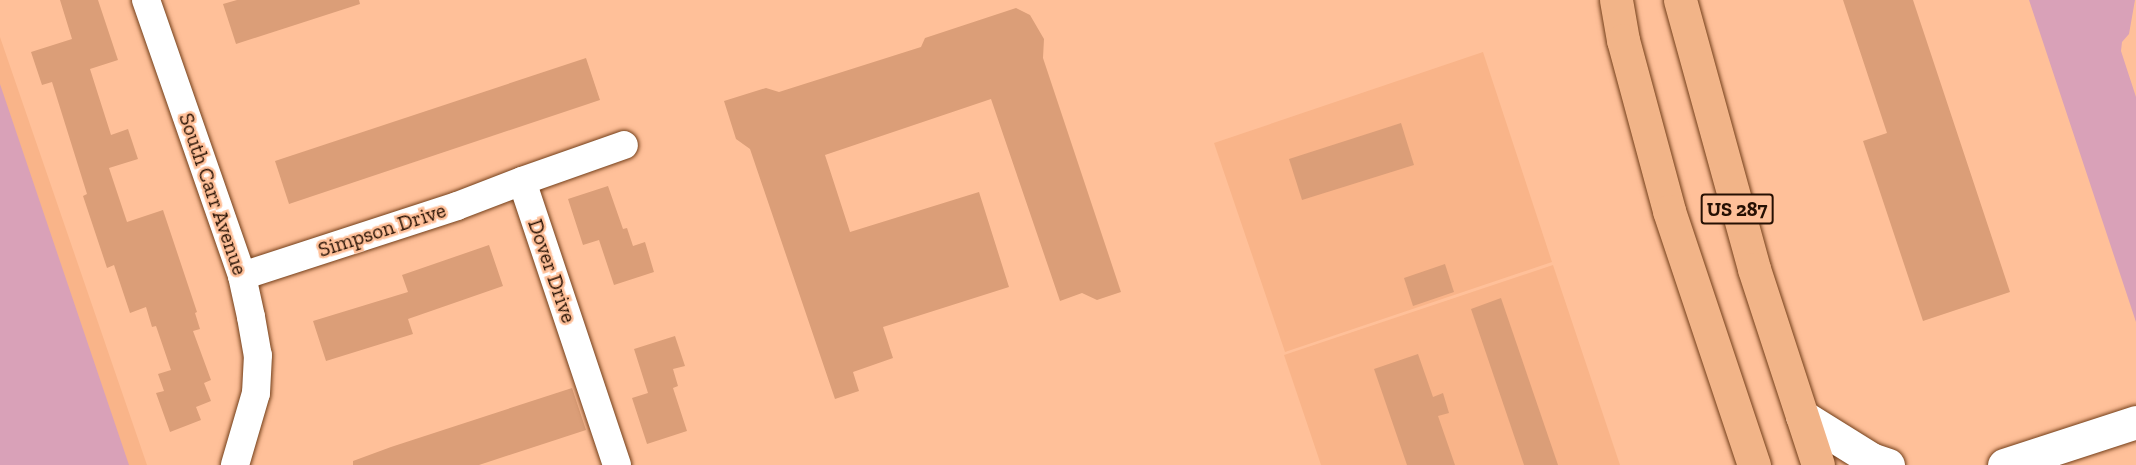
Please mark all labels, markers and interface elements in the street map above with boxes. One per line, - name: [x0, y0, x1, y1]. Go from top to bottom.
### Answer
- street label: South Carr Avenue: [173, 109, 253, 279]
- road number: US 287: [1700, 192, 1774, 226]
- street label: Simpson Drive: [315, 197, 449, 263]
- street label: Dover Drive: [522, 216, 582, 326]

